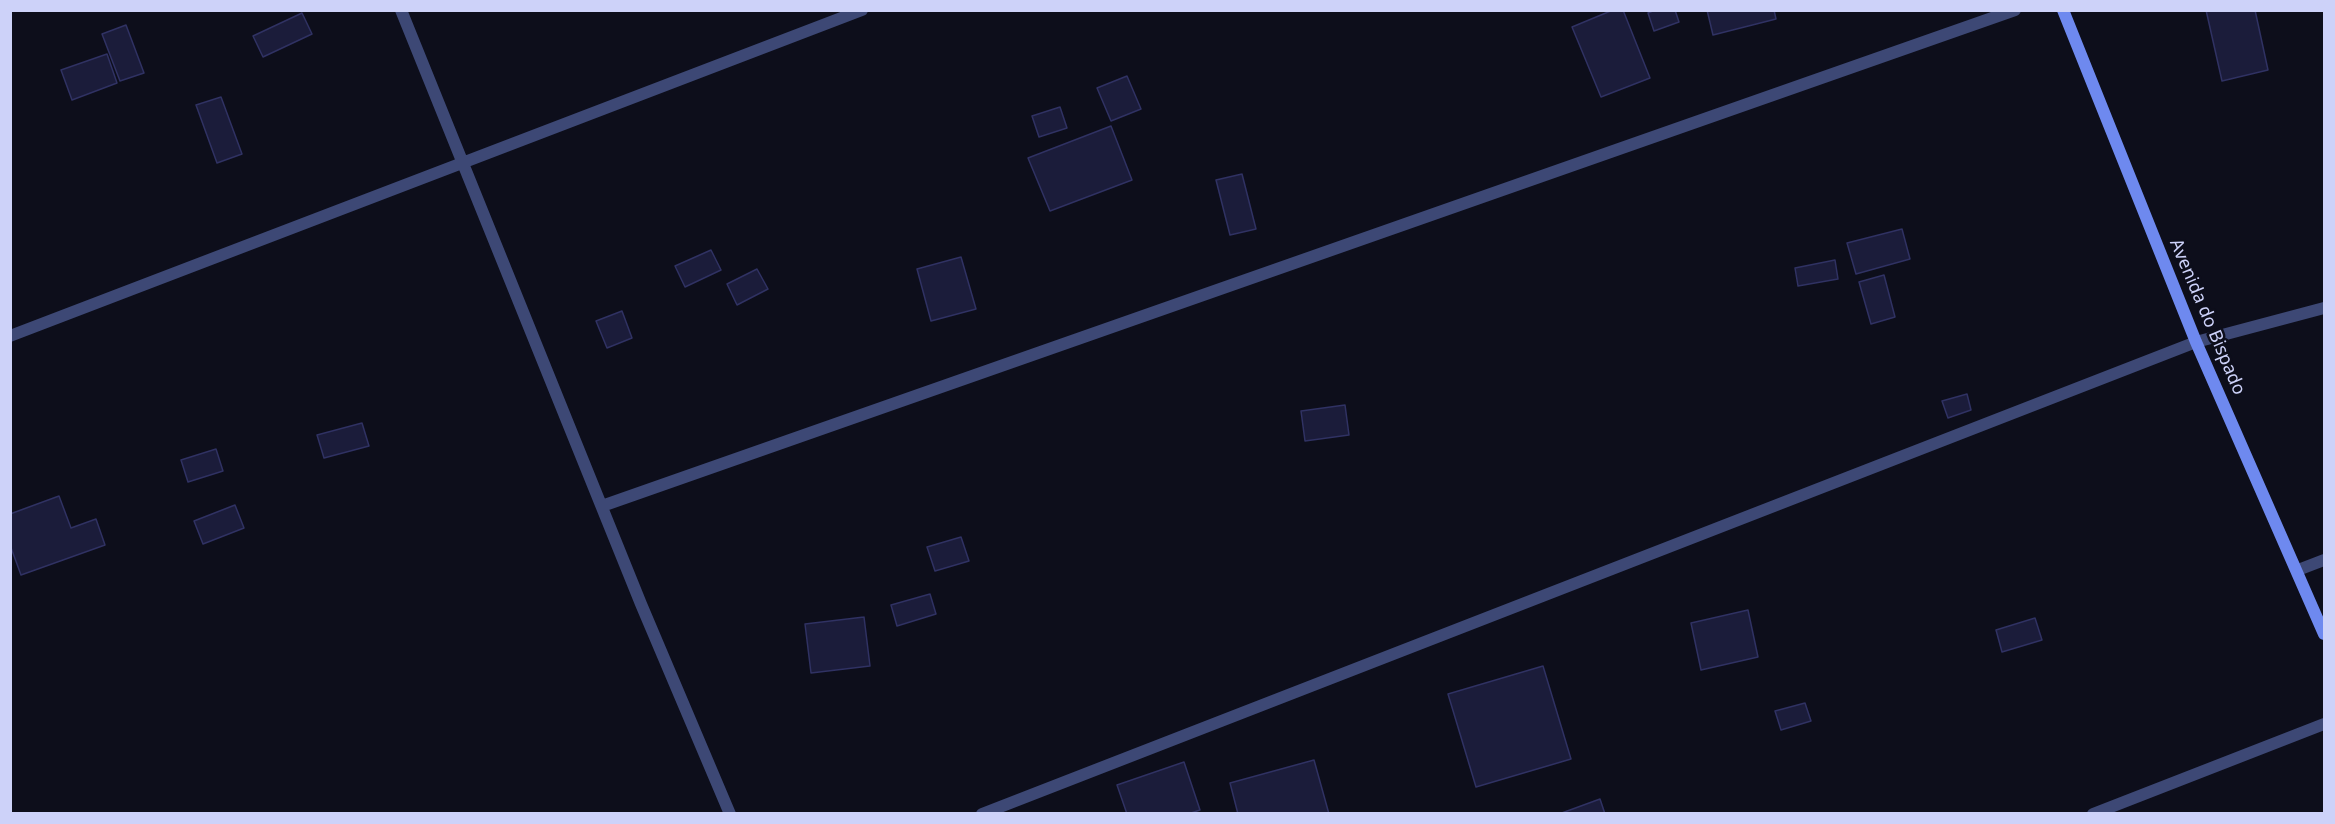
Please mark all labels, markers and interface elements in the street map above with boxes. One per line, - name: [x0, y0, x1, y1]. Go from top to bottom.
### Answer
- street label: Avenida do Bispado: [2164, 236, 2250, 398]

